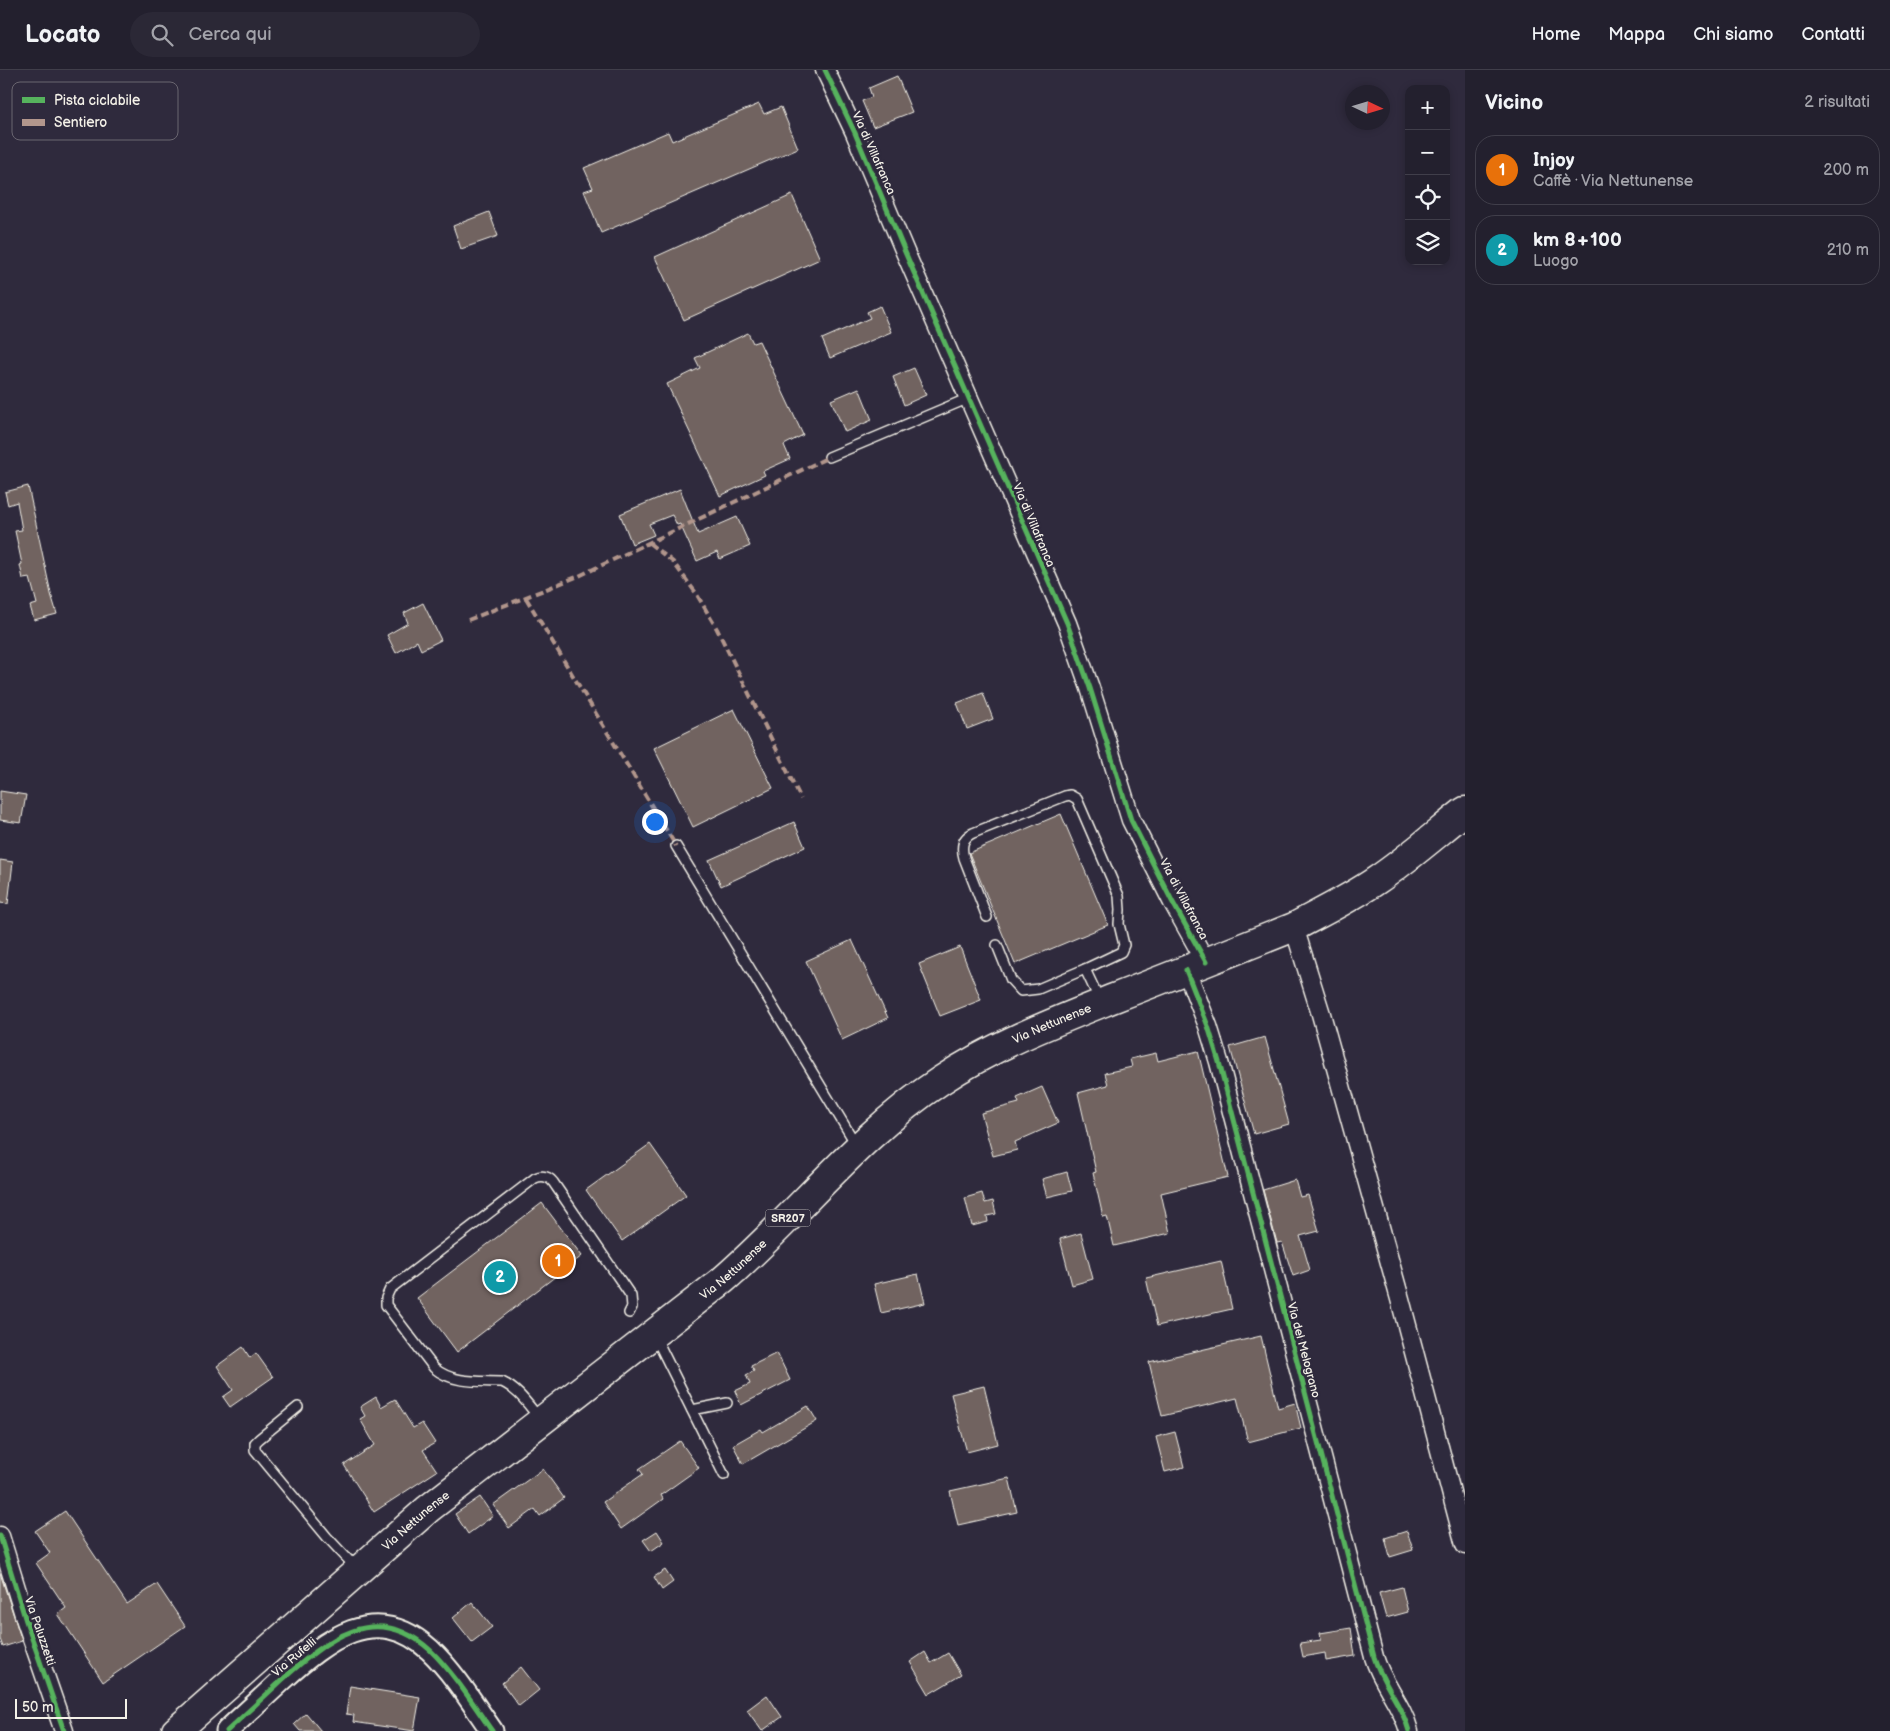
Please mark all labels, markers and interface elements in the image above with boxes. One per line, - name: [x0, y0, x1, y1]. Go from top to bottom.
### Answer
- search box: [130, 12, 480, 57]
- text: Locato: [25, 20, 100, 49]
- icon: search: [148, 21, 176, 49]
- text: Cerca qui: [188, 23, 272, 46]
- text: Home: [1531, 24, 1580, 45]
- text: Mappa: [1608, 24, 1665, 45]
- text: Chi siamo: [1693, 24, 1773, 45]
- text: Contatti: [1801, 24, 1865, 45]
- legend: [12, 82, 178, 140]
- north arrow: [1345, 85, 1390, 130]
- map controls: [1405, 85, 1450, 265]
- button: +: [1405, 85, 1450, 130]
- text: Vicino: [1485, 90, 1543, 115]
- text: Pista ciclabile: [54, 92, 140, 109]
- text: 2 risultati: [1804, 93, 1870, 112]
- street label: Via di Villafranca: [848, 109, 899, 197]
- text: Sentiero: [54, 114, 107, 131]
- button: −: [1405, 130, 1450, 175]
- text: Injoy: [1533, 149, 1574, 172]
- text: 1: [1499, 161, 1505, 180]
- text: 200 m: [1823, 161, 1869, 180]
- text: Caffè · Via Nettunense: [1533, 172, 1693, 191]
- button: locate: [1405, 175, 1450, 220]
- button: layers: [1405, 220, 1450, 265]
- text: km 8+100: [1533, 229, 1622, 252]
- text: 2: [1497, 241, 1507, 260]
- text: 210 m: [1827, 241, 1869, 260]
- text: Luogo: [1533, 252, 1579, 271]
- street label: Via di Villafranca: [1009, 481, 1058, 570]
- your location: [642, 809, 668, 835]
- street label: Via di Villafranca: [1156, 856, 1211, 943]
- street label: Via Nettunense: [1010, 1001, 1094, 1048]
- road number: SR207: [766, 1210, 810, 1226]
- street label: Via Nettunense: [697, 1236, 770, 1303]
- pin: 1: [542, 1242, 574, 1280]
- pin: 2: [484, 1258, 516, 1296]
- street label: Via del Melograno: [1284, 1301, 1324, 1400]
- street label: Via Nettunense: [379, 1488, 453, 1554]
- street label: Via Paluzzetti: [21, 1595, 58, 1668]
- street label: Via Rufelli: [269, 1634, 320, 1680]
- scale bar: [15, 1696, 128, 1719]
- text: 50 m: [22, 1699, 54, 1716]

